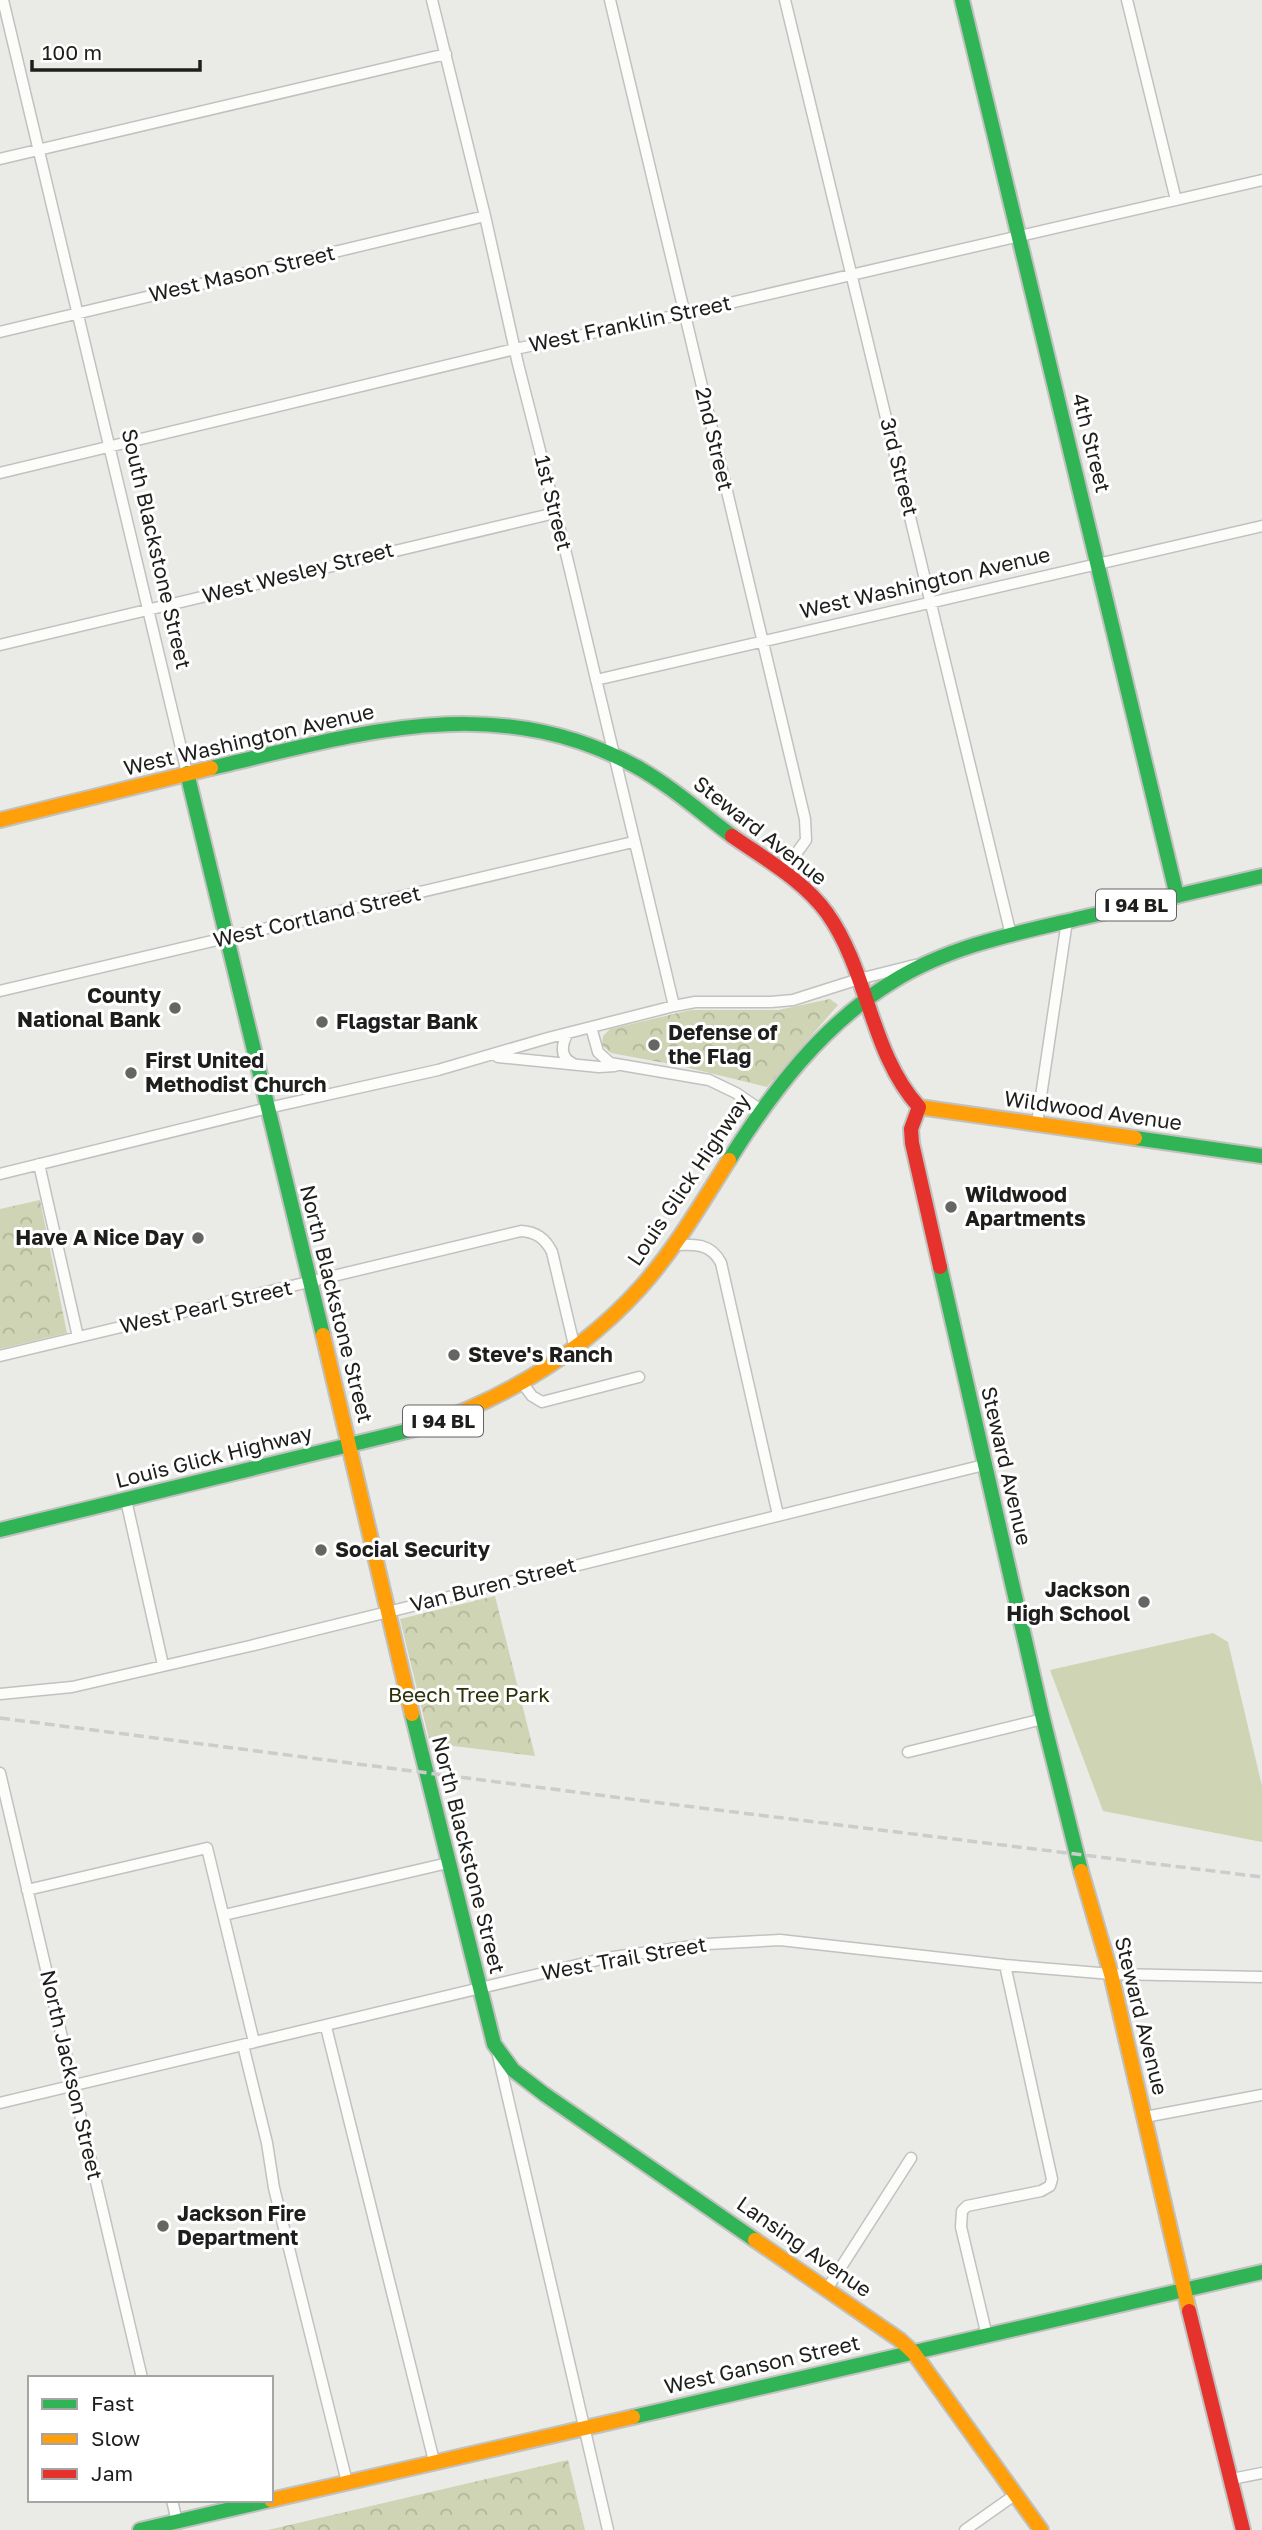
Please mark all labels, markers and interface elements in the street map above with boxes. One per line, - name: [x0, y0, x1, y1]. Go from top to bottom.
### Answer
- scale bar: [32, 28, 200, 72]
- text: 100 m: [42, 39, 102, 65]
- street label: West Mason Street: [146, 239, 337, 307]
- street label: West Franklin Street: [526, 289, 733, 357]
- street label: 2nd Street: [690, 384, 739, 493]
- street label: 4th Street: [1067, 390, 1117, 495]
- street label: 3rd Street: [875, 415, 925, 519]
- street label: South Blackstone Street: [117, 426, 197, 672]
- street label: 1st Street: [530, 452, 578, 553]
- street label: West Wesley Street: [199, 536, 396, 608]
- street label: West Washington Avenue: [797, 541, 1053, 624]
- street label: West Washington Avenue: [121, 698, 377, 781]
- street label: Steward Avenue: [689, 770, 832, 890]
- street label: West Cortland Street: [211, 880, 423, 953]
- road number: I 94 BL: [1096, 890, 1176, 920]
- place label: County National Bank: [17, 982, 161, 1032]
- marker: County National Bank: [167, 1000, 183, 1016]
- place label: Flagstar Bank: [336, 1008, 478, 1034]
- marker: Flagstar Bank: [314, 1014, 330, 1030]
- place label: Defense of the Flag: [668, 1019, 778, 1069]
- marker: Defense of the Flag: [646, 1037, 662, 1053]
- place label: First United Methodist Church: [145, 1047, 326, 1097]
- marker: First United Methodist Church: [123, 1065, 139, 1081]
- street label: Wildwood Avenue: [1002, 1085, 1184, 1135]
- street label: Louis Glick Highway: [621, 1088, 755, 1270]
- place label: Wildwood Apartments: [965, 1181, 1086, 1231]
- street label: North Blackstone Street: [295, 1182, 379, 1425]
- marker: Wildwood Apartments: [943, 1199, 959, 1215]
- place label: Have A Nice Day: [15, 1224, 184, 1250]
- marker: Have A Nice Day: [190, 1230, 206, 1246]
- street label: West Pearl Street: [117, 1274, 295, 1339]
- place label: Steve's Ranch: [468, 1341, 613, 1367]
- marker: Steve's Ranch: [446, 1347, 462, 1363]
- street label: Steward Avenue: [976, 1384, 1038, 1548]
- road number: I 94 BL: [403, 1406, 483, 1436]
- street label: Louis Glick Highway: [113, 1419, 315, 1493]
- place label: Social Security: [335, 1536, 491, 1562]
- marker: Social Security: [313, 1542, 329, 1558]
- street label: Van Buren Street: [407, 1551, 578, 1617]
- place label: Jackson High School: [1006, 1576, 1130, 1626]
- marker: Jackson High School: [1136, 1594, 1152, 1610]
- park label: Beech Tree Park: [388, 1681, 550, 1707]
- street label: North Blackstone Street: [427, 1733, 511, 1976]
- street label: West Trail Street: [539, 1931, 708, 1985]
- street label: Steward Avenue: [1110, 1934, 1174, 2098]
- street label: North Jackson Street: [35, 1967, 109, 2182]
- street label: Lansing Avenue: [732, 2190, 877, 2302]
- place label: Jackson Fire Department: [177, 2200, 306, 2250]
- marker: Jackson Fire Department: [155, 2218, 171, 2234]
- street label: West Ganson Street: [661, 2329, 862, 2399]
- legend: [28, 2376, 273, 2502]
- text: Fast: [91, 2390, 134, 2416]
- text: Slow: [91, 2425, 140, 2451]
- text: Jam: [91, 2460, 133, 2486]

